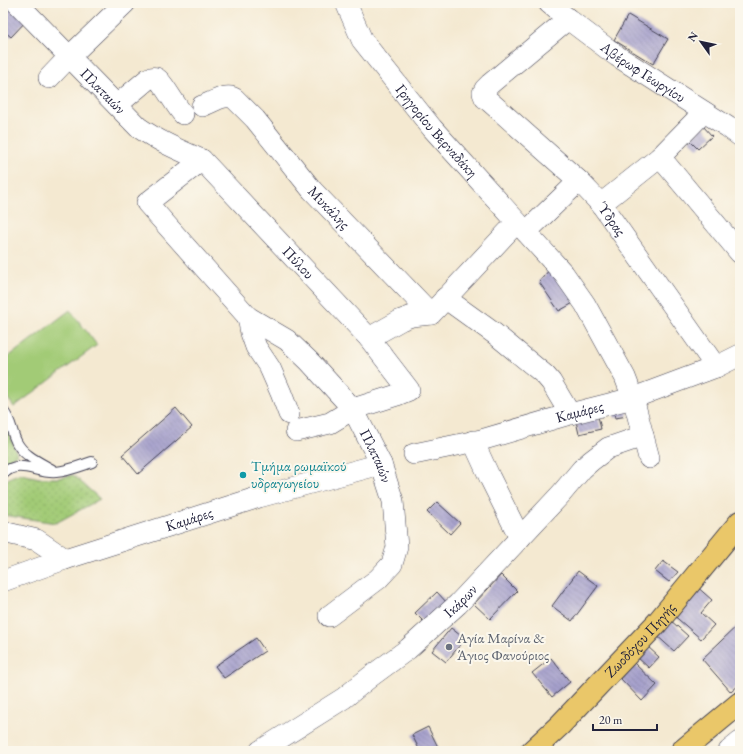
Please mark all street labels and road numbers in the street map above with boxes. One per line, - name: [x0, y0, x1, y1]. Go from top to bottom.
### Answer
- street label: Αβέρωφ Γεωργίου: [596, 37, 689, 106]
- street label: Πλαταιών: [76, 64, 130, 118]
- street label: Γρηγορίου Βερναδάκη: [392, 80, 482, 182]
- street label: Μυκάλης: [304, 182, 354, 233]
- street label: Ύδρας: [593, 197, 631, 240]
- street label: Πύλου: [278, 242, 319, 283]
- street label: Καμάρες: [553, 396, 605, 427]
- street label: Πλαταιών: [356, 425, 396, 485]
- street label: Καμάρες: [163, 502, 215, 535]
- street label: Ικάρων: [439, 580, 481, 621]
- street label: Ζωοδόχου Πηγής: [600, 598, 679, 681]

